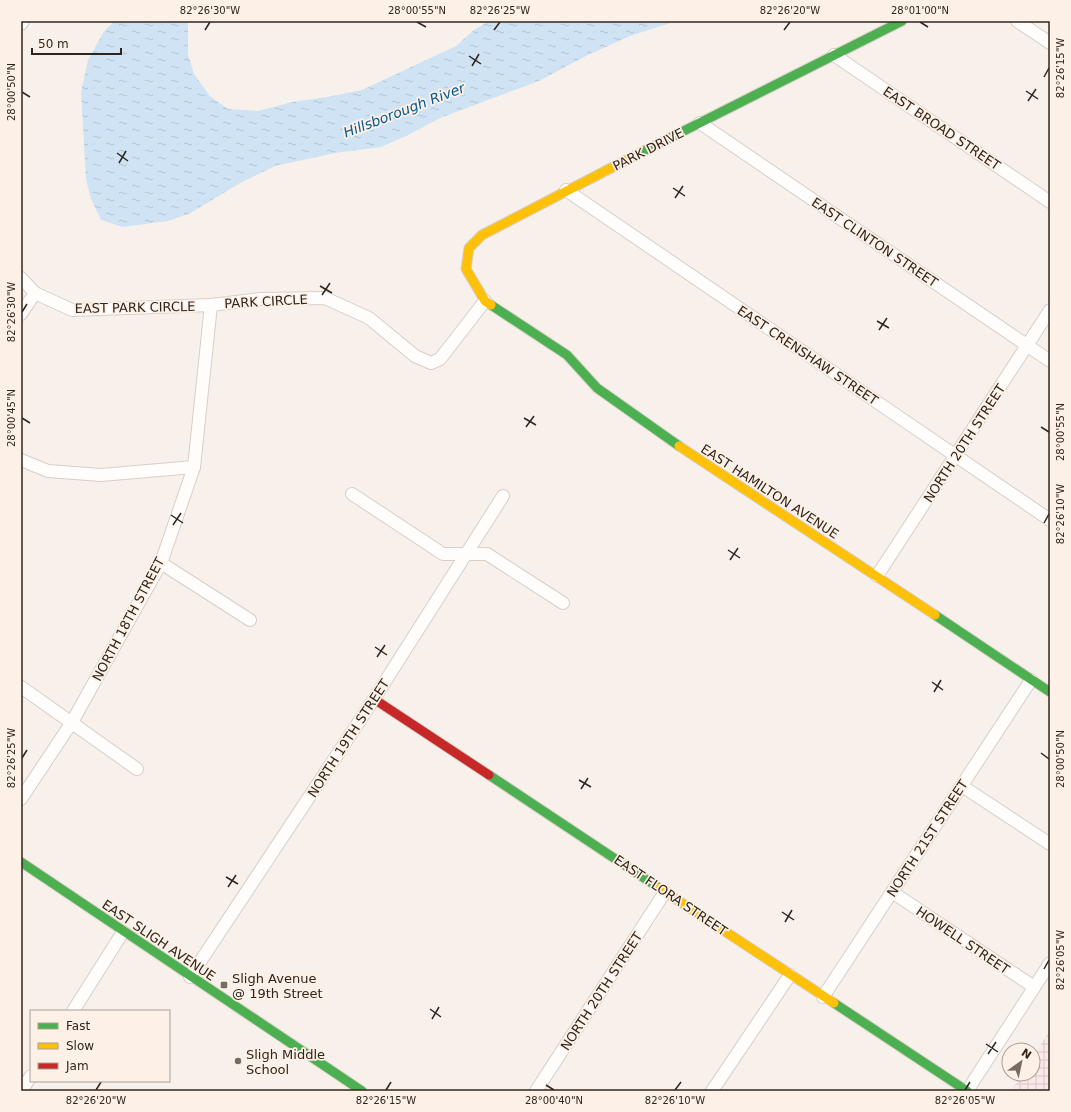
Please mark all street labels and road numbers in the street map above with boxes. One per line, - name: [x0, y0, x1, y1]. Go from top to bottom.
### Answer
- street label: EAST BROAD STREET: [880, 84, 1003, 173]
- street label: PARK DRIVE: [610, 125, 686, 174]
- street label: EAST CLINTON STREET: [809, 195, 941, 290]
- street label: PARK CIRCLE: [224, 292, 308, 311]
- street label: EAST PARK CIRCLE: [74, 299, 196, 316]
- street label: EAST CRENSHAW STREET: [735, 303, 881, 408]
- street label: NORTH 20TH STREET: [921, 381, 1008, 505]
- street label: EAST HAMILTON AVENUE: [698, 441, 841, 542]
- street label: NORTH 18TH STREET: [89, 555, 167, 684]
- street label: NORTH 19TH STREET: [305, 676, 392, 800]
- street label: NORTH 21ST STREET: [884, 777, 971, 900]
- street label: EAST FLORA STREET: [611, 852, 730, 939]
- street label: EAST SLIGH AVENUE: [99, 897, 218, 984]
- street label: HOWELL STREET: [913, 904, 1012, 977]
- street label: NORTH 20TH STREET: [558, 929, 645, 1053]

